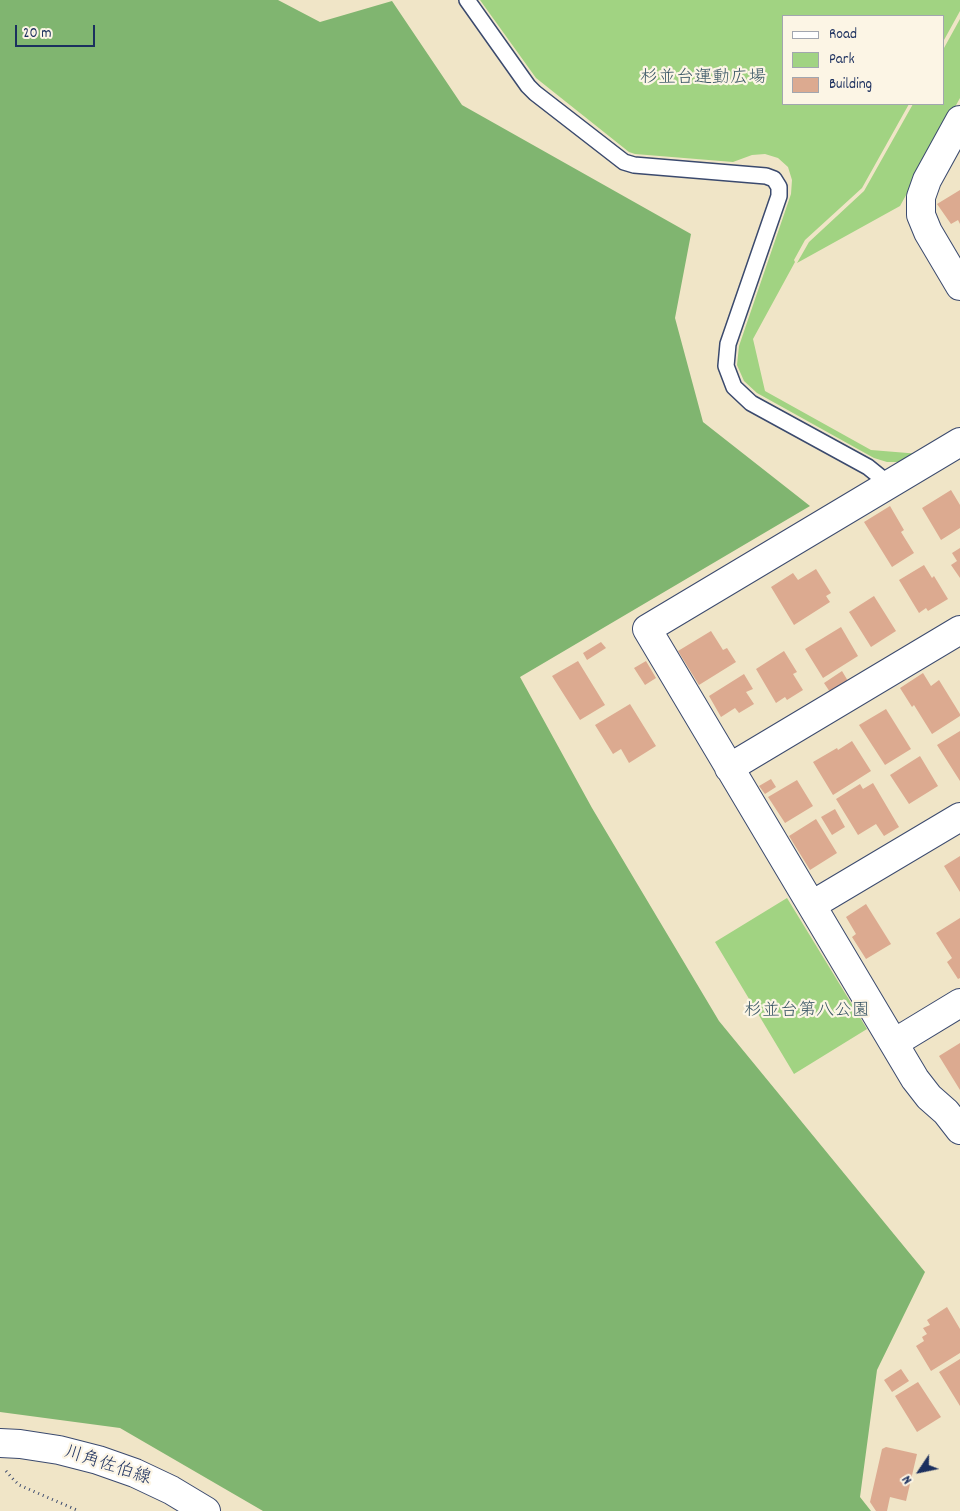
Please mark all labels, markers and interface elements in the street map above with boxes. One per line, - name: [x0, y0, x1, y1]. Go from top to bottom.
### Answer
- scale bar: [18, 15, 98, 47]
- legend: [782, 15, 945, 105]
- text: 20 m: [23, 23, 51, 45]
- text: Road: [829, 24, 857, 46]
- text: Park: [829, 49, 855, 71]
- park label: 杉並台運動広場: [640, 69, 766, 91]
- text: Building: [829, 74, 872, 96]
- park label: 杉並台第八公園: [744, 1002, 870, 1024]
- street label: 川角佐伯線: [61, 1443, 153, 1491]
- north arrow: [895, 1446, 945, 1496]
- text: N: [897, 1471, 918, 1488]

